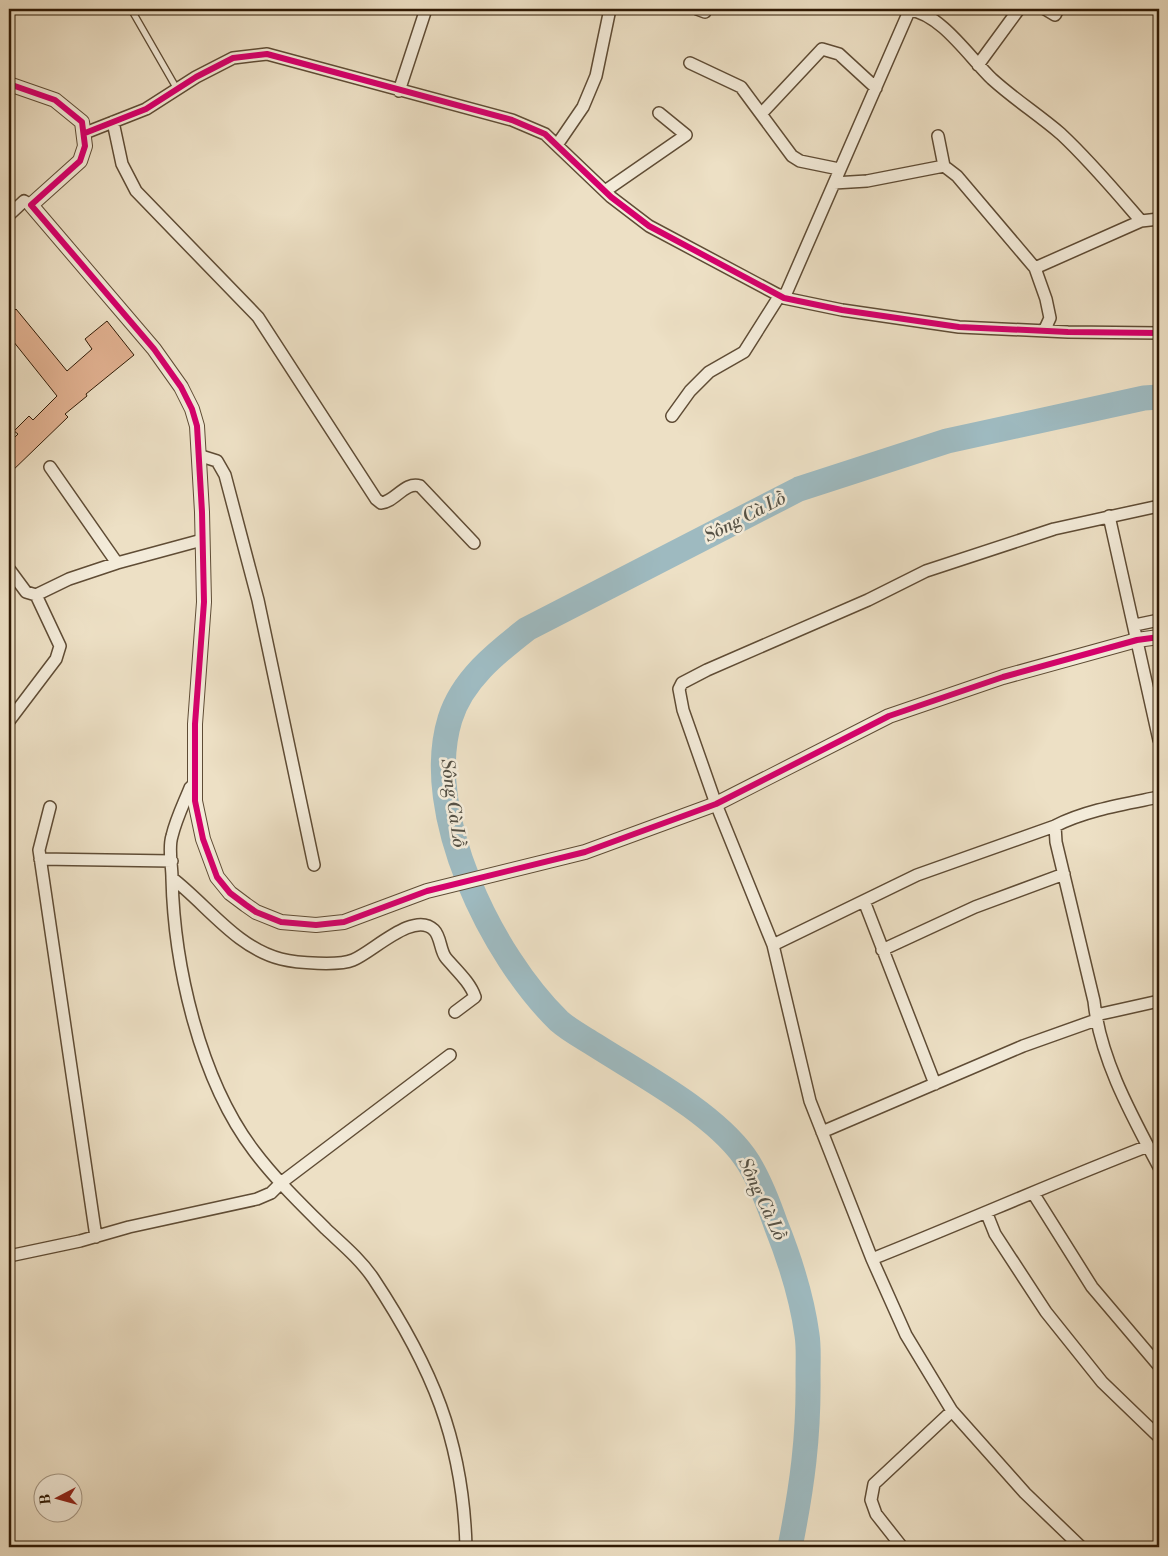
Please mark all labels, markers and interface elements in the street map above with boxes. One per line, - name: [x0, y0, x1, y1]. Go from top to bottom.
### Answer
- water label: Sông Cà Lồ: [700, 486, 790, 548]
- water label: Sông Cà Lồ: [435, 757, 471, 849]
- water label: Sông Cà Lồ: [733, 1154, 791, 1244]
- north arrow: [32, 1474, 82, 1524]
- text: B: [37, 1493, 56, 1505]

